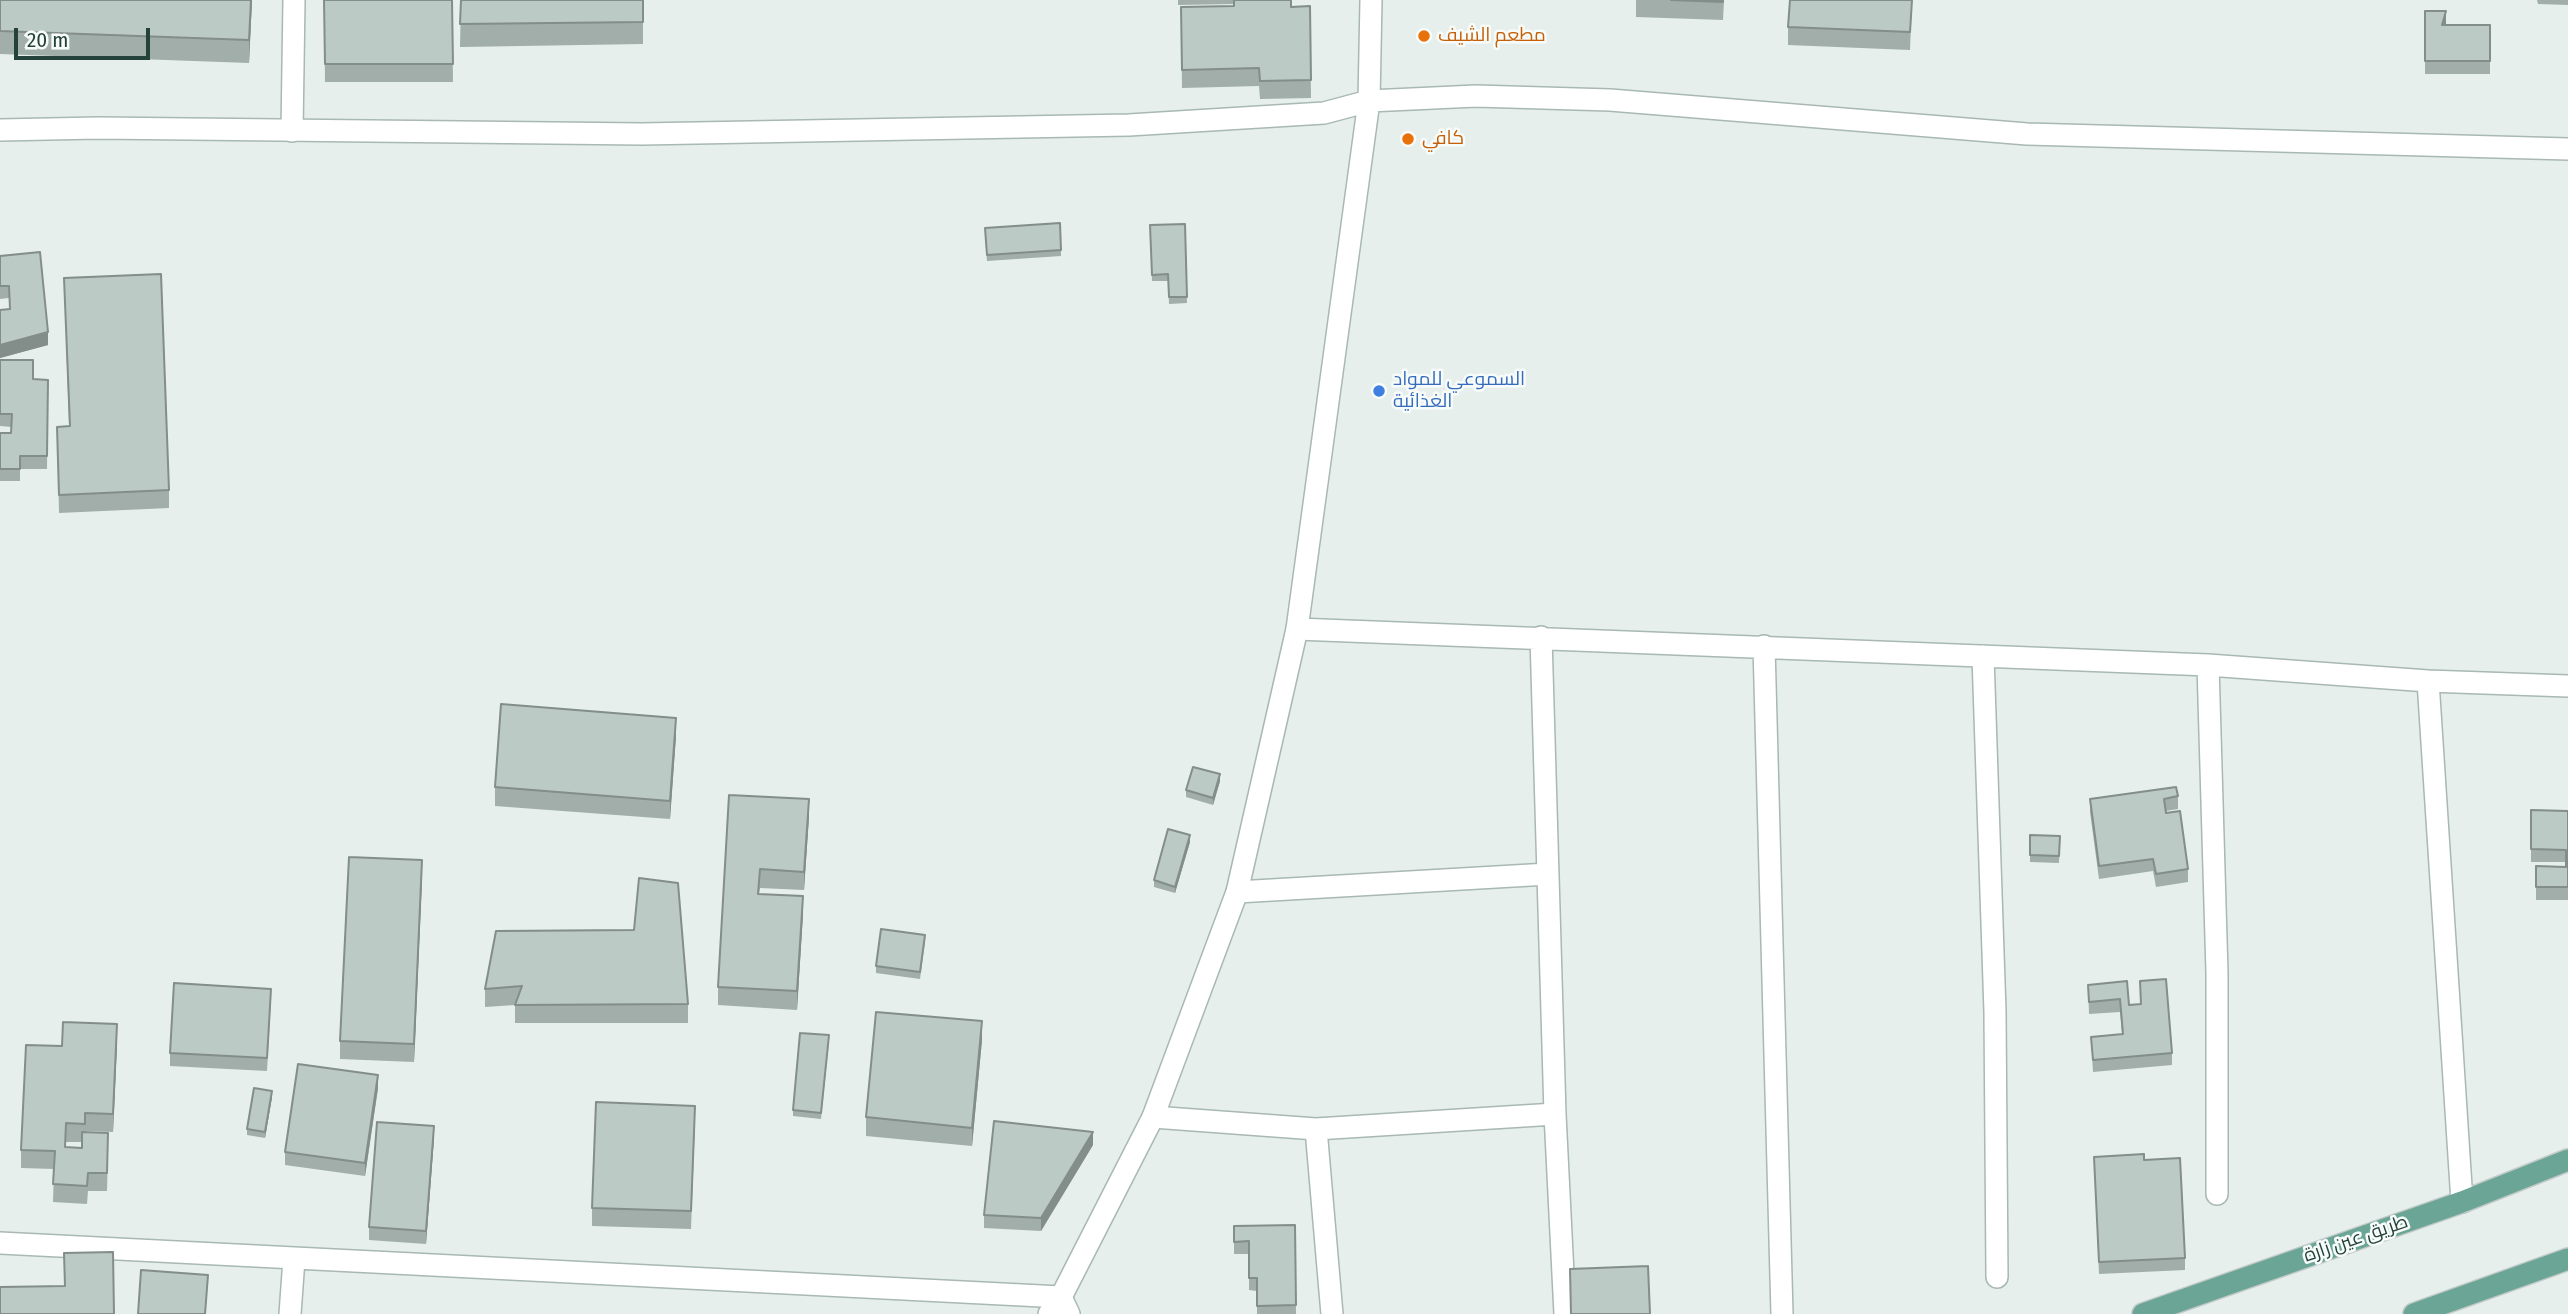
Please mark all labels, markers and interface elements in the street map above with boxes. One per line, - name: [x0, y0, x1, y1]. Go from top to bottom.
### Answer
- scale bar: [18, 14, 154, 58]
- place label: مطعم الشيف: [1438, 25, 1546, 47]
- text: 20 m: [27, 27, 68, 53]
- marker: مطعم الشيف: [1416, 28, 1432, 44]
- place label: كافي: [1422, 128, 1464, 150]
- marker: كافي: [1400, 131, 1416, 147]
- place label: السموعي للمواد الغذائية: [1393, 369, 1525, 413]
- marker: السموعي للمواد الغذائية: [1371, 383, 1387, 399]
- street label: طريق عين زارة: [2301, 1211, 2411, 1267]

